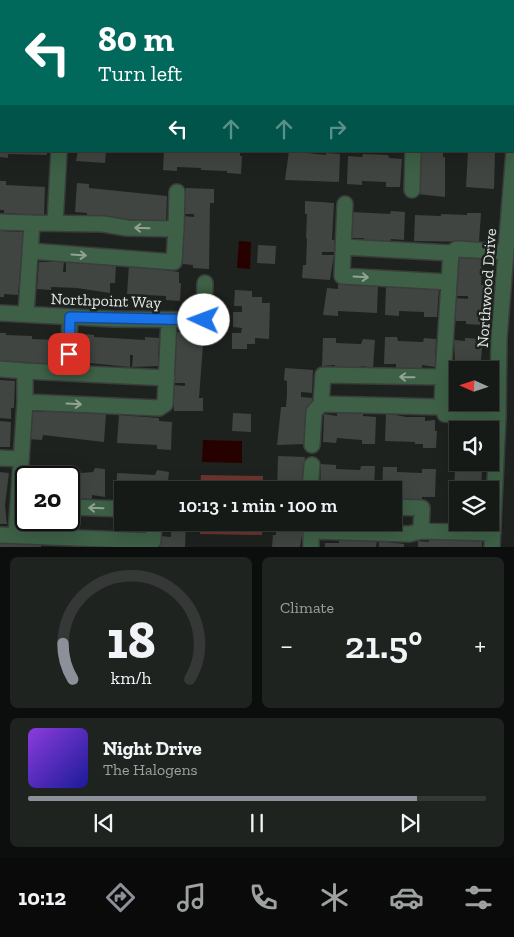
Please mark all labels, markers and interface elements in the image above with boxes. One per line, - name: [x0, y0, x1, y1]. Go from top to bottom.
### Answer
- text: 80 m: [98, 18, 174, 60]
- icon: left: [15, 20, 80, 85]
- text: Turn left: [98, 60, 182, 87]
- icon: left: [164, 115, 192, 143]
- icon: ahead: [217, 115, 245, 143]
- icon: ahead: [270, 115, 298, 143]
- icon: right: [323, 115, 351, 143]
- one-way arrow: [134, 223, 150, 233]
- street label: Northwood Drive: [473, 228, 500, 348]
- one-way arrow: [70, 250, 86, 259]
- one-way arrow: [353, 273, 369, 282]
- street label: Northpoint Way: [50, 289, 162, 312]
- position arrow: [177, 293, 229, 345]
- pin: [48, 333, 90, 375]
- icon: arrive: [55, 340, 83, 368]
- north arrow: [449, 361, 499, 411]
- map controls: [449, 361, 499, 531]
- one-way arrow: [399, 372, 416, 382]
- one-way arrow: [66, 400, 82, 409]
- button: sound: [449, 421, 499, 471]
- speed limit sign: 20: [15, 466, 80, 531]
- button: layers: [449, 481, 499, 531]
- text: 10:13 · 1 min · 100 m: [179, 494, 337, 517]
- one-way arrow: [88, 503, 104, 513]
- text: Climate: [280, 598, 334, 617]
- text: 18: [106, 609, 156, 671]
- text: 21.5°: [345, 622, 422, 668]
- text: −: [280, 629, 293, 662]
- text: +: [474, 629, 486, 662]
- text: km/h: [111, 667, 151, 689]
- text: Night Drive: [103, 737, 202, 760]
- text: The Halogens: [103, 760, 198, 779]
- icon: previous: [90, 809, 118, 837]
- icon: pause: [243, 809, 271, 837]
- icon: next: [396, 809, 424, 837]
- icon: directions: [103, 880, 138, 915]
- icon: music: [174, 880, 209, 915]
- icon: phone: [246, 880, 281, 915]
- icon: climate: [317, 880, 352, 915]
- icon: car: [389, 880, 424, 915]
- icon: filters: [461, 880, 496, 915]
- text: 10:12: [18, 884, 66, 911]

